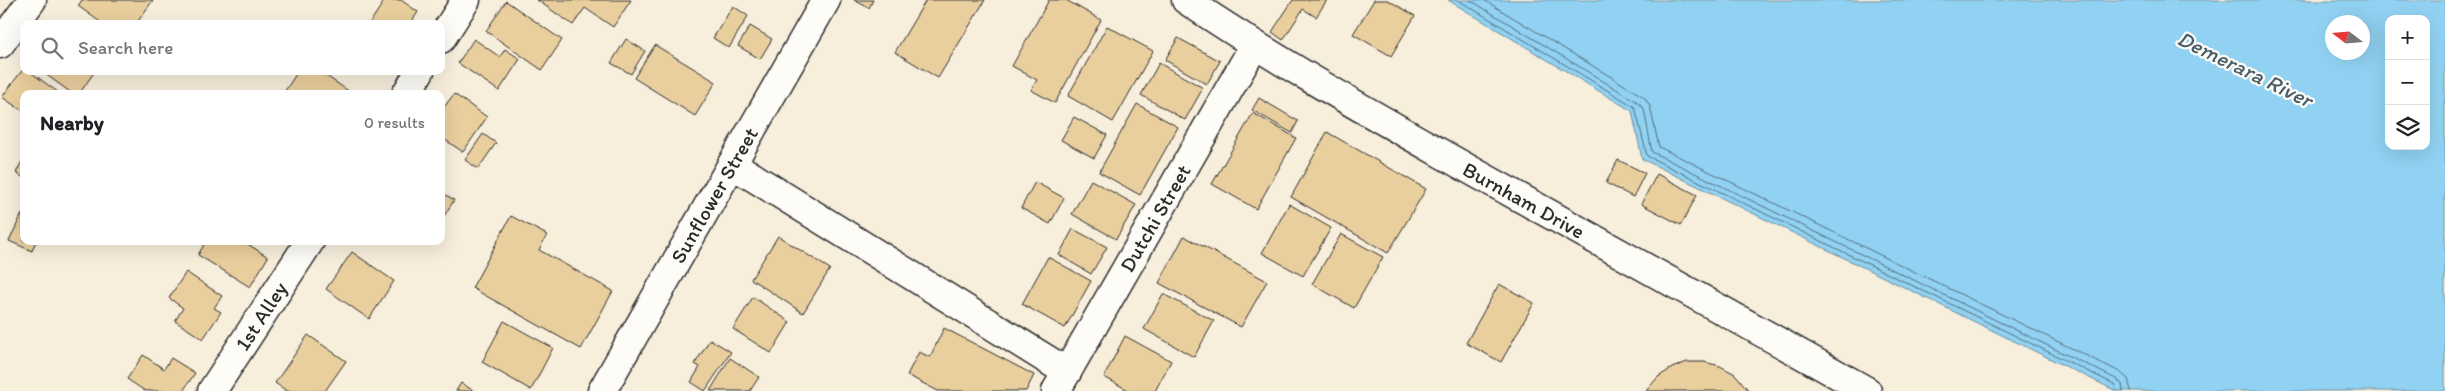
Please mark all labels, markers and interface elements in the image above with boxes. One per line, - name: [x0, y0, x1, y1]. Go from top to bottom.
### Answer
- north arrow: [2325, 15, 2370, 60]
- map controls: [2385, 15, 2430, 150]
- button: +: [2385, 15, 2430, 60]
- search box: [20, 20, 445, 75]
- water label: Demerara River: [2173, 25, 2319, 115]
- icon: search: [38, 34, 66, 62]
- text: Search here: [78, 36, 173, 59]
- button: −: [2385, 60, 2430, 105]
- button: layers: [2385, 105, 2430, 150]
- text: Nearby: [40, 110, 104, 135]
- text: 0 results: [364, 113, 425, 132]
- street label: Sunflower Street: [665, 122, 763, 267]
- street label: Burnham Drive: [1459, 156, 1589, 244]
- street label: Dutchi Street: [1114, 160, 1196, 276]
- street label: 1st Alley: [230, 277, 292, 355]

